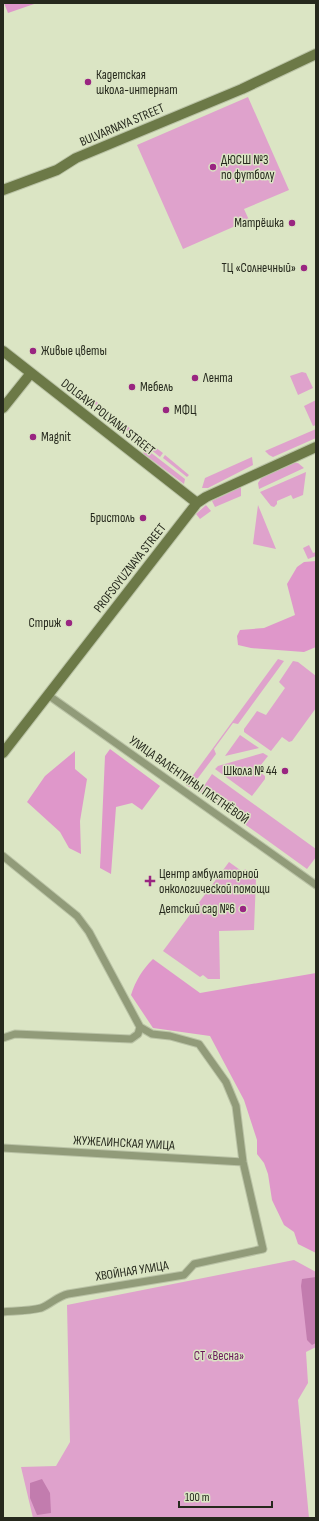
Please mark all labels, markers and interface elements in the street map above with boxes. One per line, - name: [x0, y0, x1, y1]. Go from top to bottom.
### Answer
- place label: Кадетская школа-интернат: [96, 67, 178, 98]
- marker: Кадетская школа-интернат: [83, 77, 93, 87]
- street label: BULVARNAYA STREET: [77, 100, 167, 150]
- place label: ДЮСШ №3 по футболу: [221, 152, 275, 183]
- marker: ДЮСШ №3 по футболу: [208, 162, 218, 172]
- place label: Матрёшка: [234, 215, 284, 231]
- marker: Матрёшка: [287, 218, 297, 228]
- place label: ТЦ «Солнечный»: [222, 260, 296, 276]
- marker: ТЦ «Солнечный»: [299, 263, 309, 273]
- place label: Живые цветы: [41, 343, 107, 359]
- marker: Живые цветы: [28, 346, 38, 356]
- place label: Лента: [202, 370, 233, 386]
- marker: Лента: [190, 373, 200, 383]
- street label: DOLGAYA POLYANA STREET: [58, 375, 158, 459]
- place label: Мебель: [140, 379, 173, 395]
- marker: Мебель: [127, 382, 137, 392]
- place label: МФЦ: [174, 402, 197, 418]
- marker: МФЦ: [161, 405, 171, 415]
- place label: Magnit: [41, 429, 71, 445]
- marker: Magnit: [28, 432, 38, 442]
- place label: Бристоль: [90, 510, 135, 526]
- marker: Бристоль: [138, 513, 148, 523]
- street label: PROFSOYUZNAYA STREET: [90, 520, 170, 616]
- place label: Стриж: [29, 615, 61, 631]
- marker: Стриж: [64, 618, 74, 628]
- street label: УЛИЦА ВАЛЕНТИНЫ ПЛЕТНЁВОЙ: [126, 733, 252, 827]
- place label: Школа № 44: [223, 763, 278, 779]
- marker: Школа № 44: [280, 766, 290, 776]
- place label: Центр амбулаторной онкологической помощи: [159, 866, 270, 897]
- marker: Центр амбулаторной онкологической помощи: [144, 875, 156, 887]
- place label: Детский сад №6: [159, 901, 235, 917]
- marker: Детский сад №6: [238, 904, 248, 914]
- street label: ЖУЖЕЛИНСКАЯ УЛИЦА: [73, 1132, 176, 1154]
- street label: ХВОЙНАЯ УЛИЦА: [93, 1257, 170, 1285]
- park label: СТ «Весна»: [194, 1348, 244, 1364]
- scale bar: [179, 1483, 272, 1509]
- text: 100 m: [185, 1490, 210, 1505]

